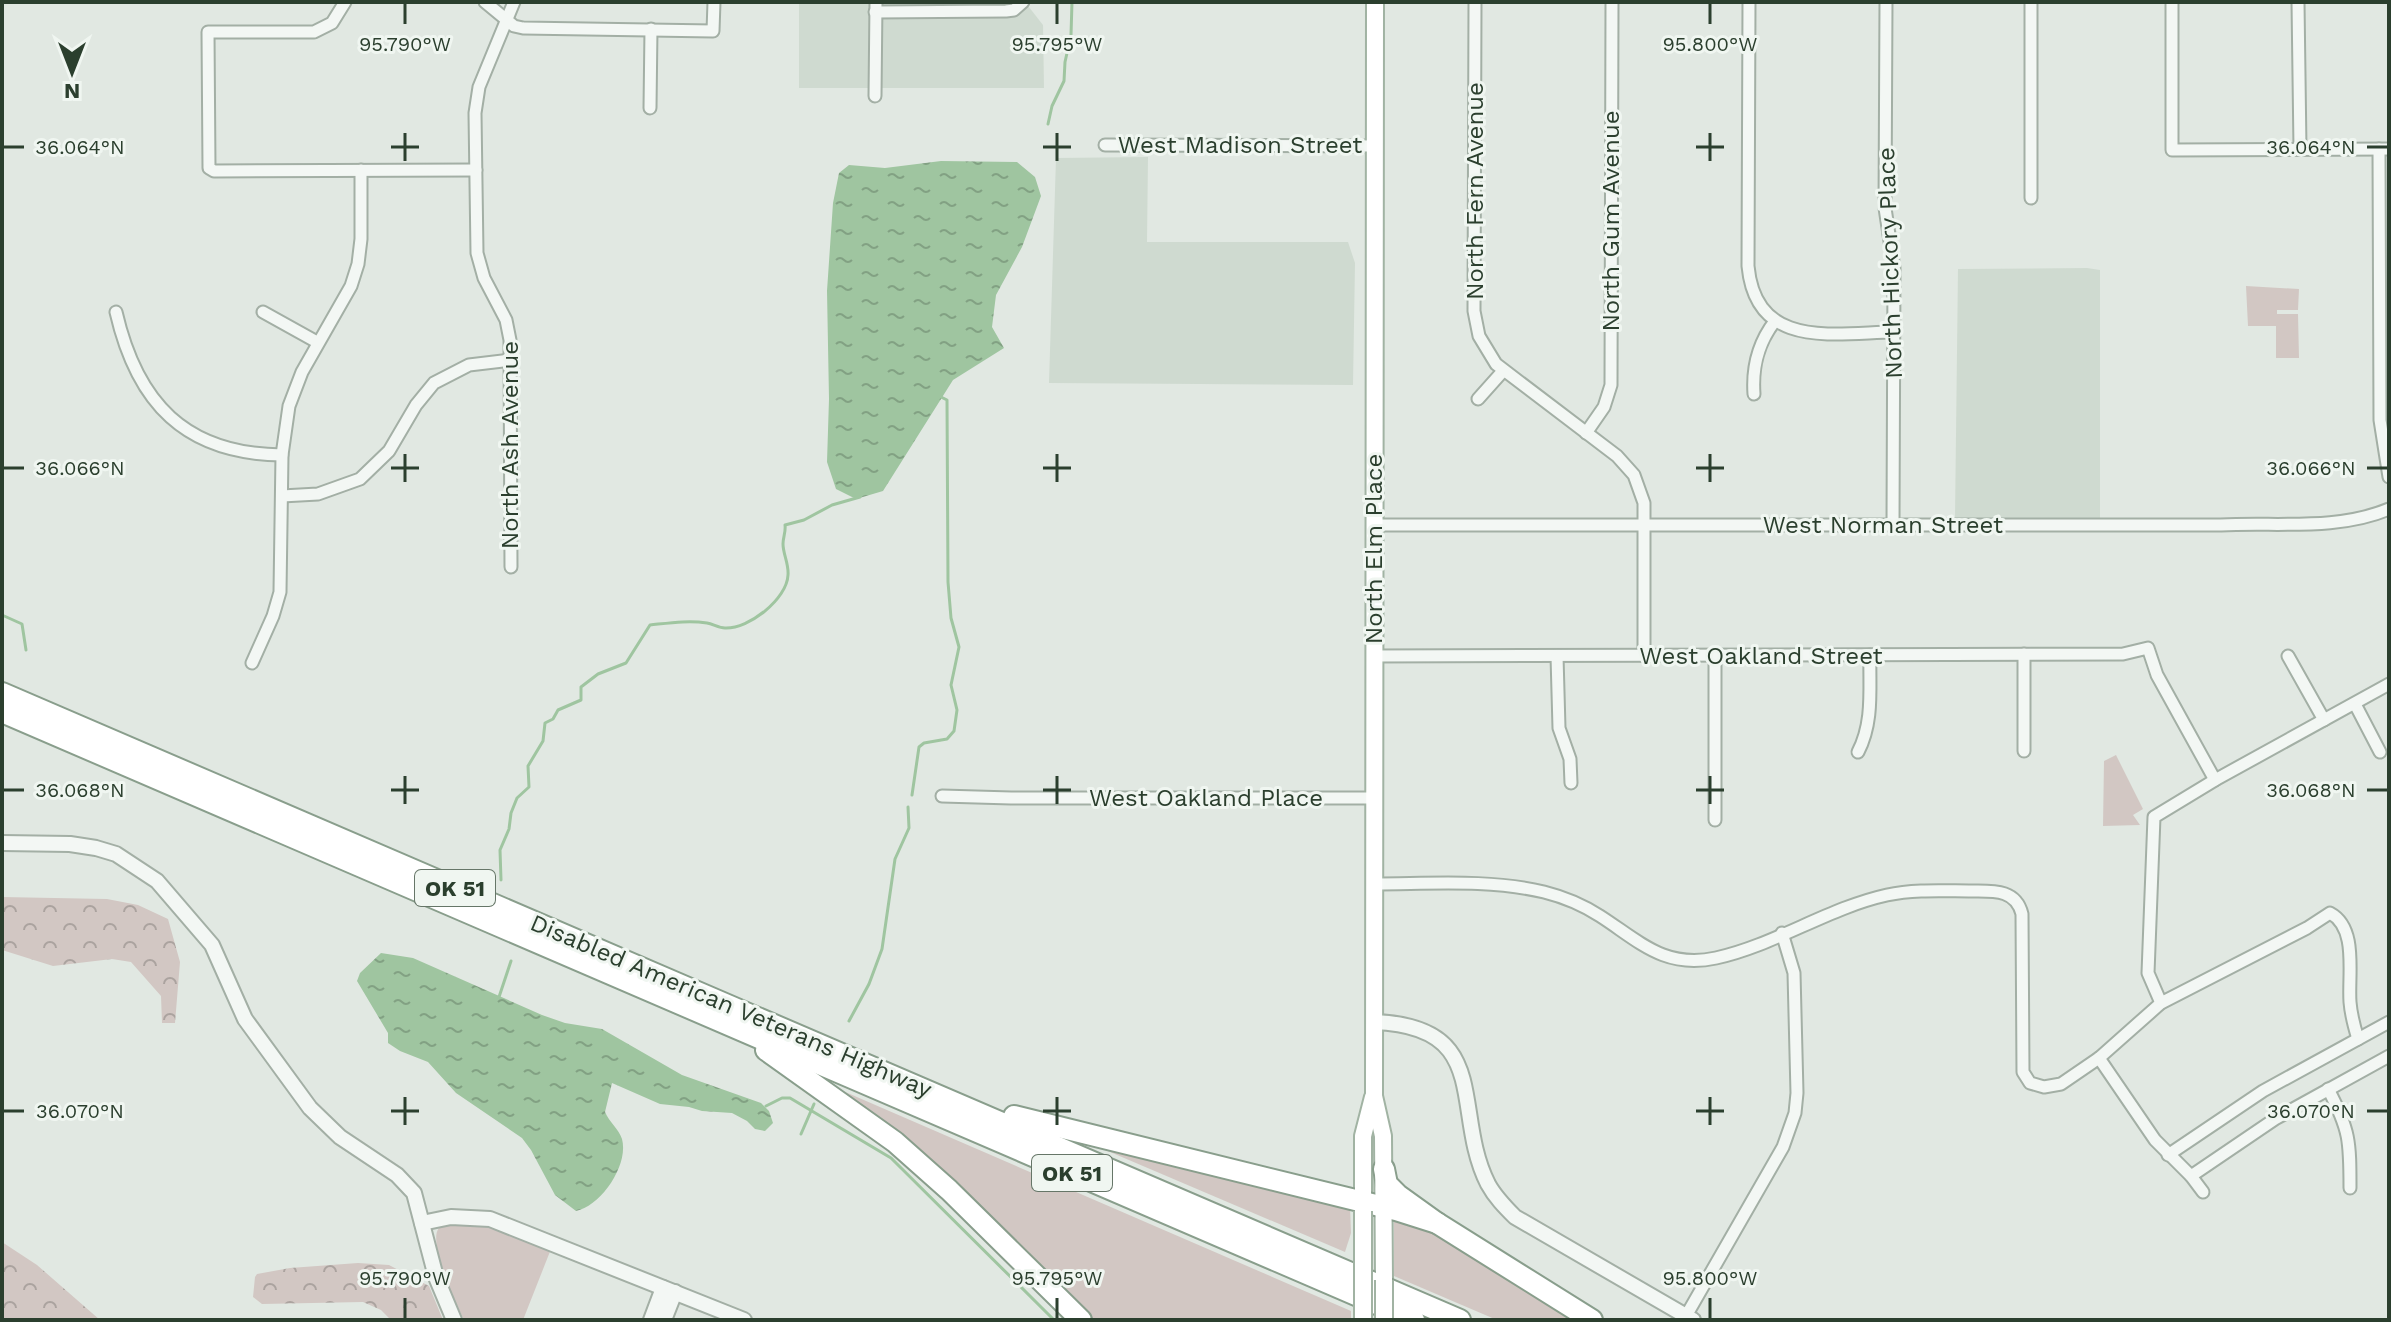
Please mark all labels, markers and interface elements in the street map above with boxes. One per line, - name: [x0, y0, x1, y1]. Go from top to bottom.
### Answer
- north arrow: [32, 32, 112, 112]
- text: 95.790°W: [359, 32, 451, 56]
- text: 95.795°W: [1011, 32, 1103, 56]
- text: 95.800°W: [1663, 32, 1757, 56]
- text: N: [64, 79, 80, 104]
- street label: North Fern Avenue: [1461, 82, 1489, 300]
- street label: North Gum Avenue: [1597, 110, 1625, 332]
- street label: West Madison Street: [1118, 131, 1362, 159]
- text: 36.064°N: [35, 135, 125, 159]
- text: 36.064°N: [2266, 135, 2356, 159]
- street label: North Hickory Place: [1872, 147, 1908, 379]
- street label: North Ash Avenue: [496, 341, 524, 549]
- street label: North Elm Place: [1360, 454, 1388, 644]
- text: 36.066°N: [35, 456, 125, 480]
- text: 36.066°N: [2266, 456, 2356, 480]
- street label: West Norman Street: [1763, 511, 2003, 539]
- street label: West Oakland Street: [1639, 642, 1883, 670]
- text: 36.068°N: [35, 778, 125, 802]
- text: 36.068°N: [2266, 778, 2356, 802]
- street label: West Oakland Place: [1089, 784, 1323, 812]
- road number: OK 51: [415, 870, 495, 906]
- street label: Disabled American Veterans Highway: [526, 908, 936, 1104]
- text: 36.070°N: [36, 1099, 124, 1123]
- text: 36.070°N: [2267, 1099, 2355, 1123]
- road number: OK 51: [1032, 1155, 1112, 1191]
- text: 95.790°W: [359, 1266, 451, 1290]
- text: 95.795°W: [1011, 1266, 1103, 1290]
- text: 95.800°W: [1663, 1266, 1757, 1290]

